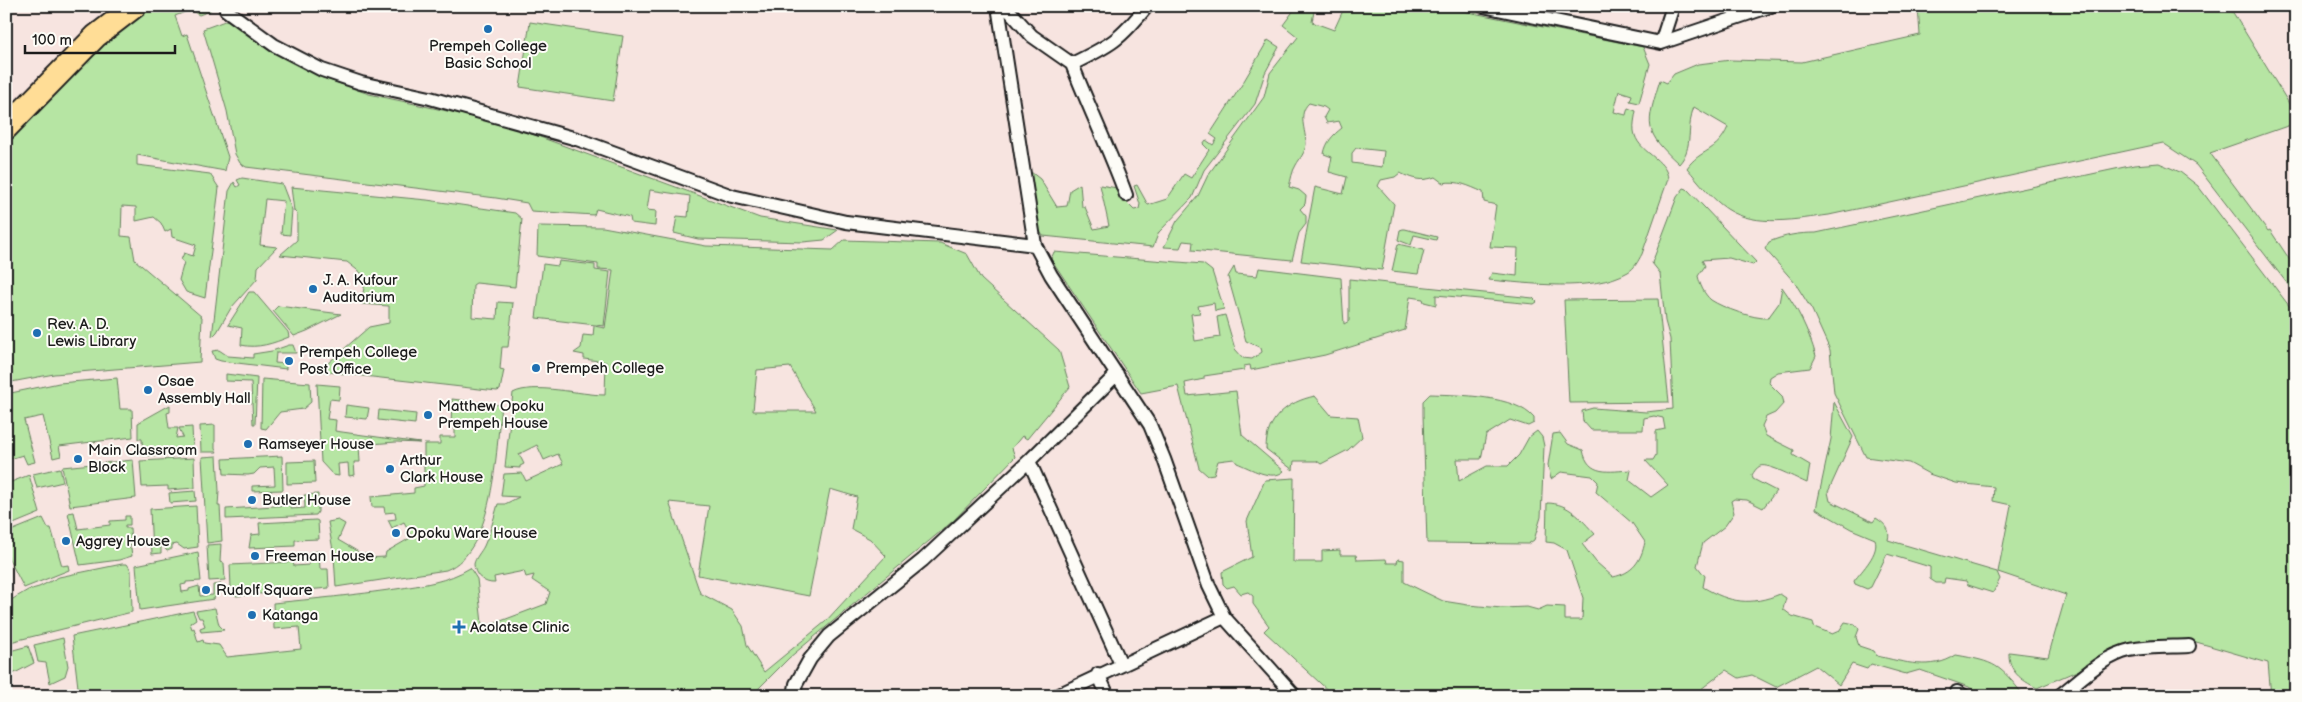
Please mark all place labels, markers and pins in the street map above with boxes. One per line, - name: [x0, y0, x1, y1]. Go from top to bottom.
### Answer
- marker: Prempeh College Basic School: [482, 23, 494, 35]
- place label: Prempeh College Basic School: [429, 37, 547, 73]
- place label: J. A. Kufour Auditorium: [323, 271, 398, 307]
- marker: J. A. Kufour Auditorium: [307, 283, 319, 295]
- place label: Rev. A. D. Lewis Library: [47, 315, 136, 351]
- marker: Rev. A. D. Lewis Library: [31, 327, 43, 339]
- place label: Prempeh College Post Office: [299, 343, 417, 379]
- marker: Prempeh College Post Office: [283, 355, 295, 367]
- place label: Prempeh College: [546, 359, 664, 378]
- marker: Prempeh College: [530, 362, 542, 374]
- place label: Osae Assembly Hall: [158, 372, 251, 408]
- marker: Osae Assembly Hall: [142, 384, 154, 396]
- place label: Matthew Opoku Prempeh House: [438, 397, 548, 433]
- marker: Matthew Opoku Prempeh House: [422, 409, 434, 421]
- place label: Ramseyer House: [258, 435, 374, 454]
- marker: Ramseyer House: [242, 438, 254, 450]
- place label: Main Classroom Block: [88, 441, 197, 477]
- place label: Arthur Clark House: [400, 451, 483, 487]
- marker: Main Classroom Block: [72, 453, 84, 465]
- marker: Arthur Clark House: [384, 463, 396, 475]
- place label: Butler House: [262, 491, 351, 510]
- marker: Butler House: [246, 494, 258, 506]
- place label: Opoku Ware House: [406, 524, 537, 543]
- marker: Opoku Ware House: [390, 527, 402, 539]
- place label: Aggrey House: [76, 532, 170, 551]
- marker: Aggrey House: [60, 535, 72, 547]
- place label: Freeman House: [265, 547, 374, 566]
- marker: Freeman House: [249, 550, 261, 562]
- place label: Rudolf Square: [216, 581, 313, 600]
- marker: Rudolf Square: [200, 584, 212, 596]
- place label: Katanga: [262, 606, 318, 625]
- marker: Katanga: [246, 609, 258, 621]
- place label: Acolatse Clinic: [470, 618, 569, 637]
- marker: Acolatse Clinic: [452, 620, 466, 634]

